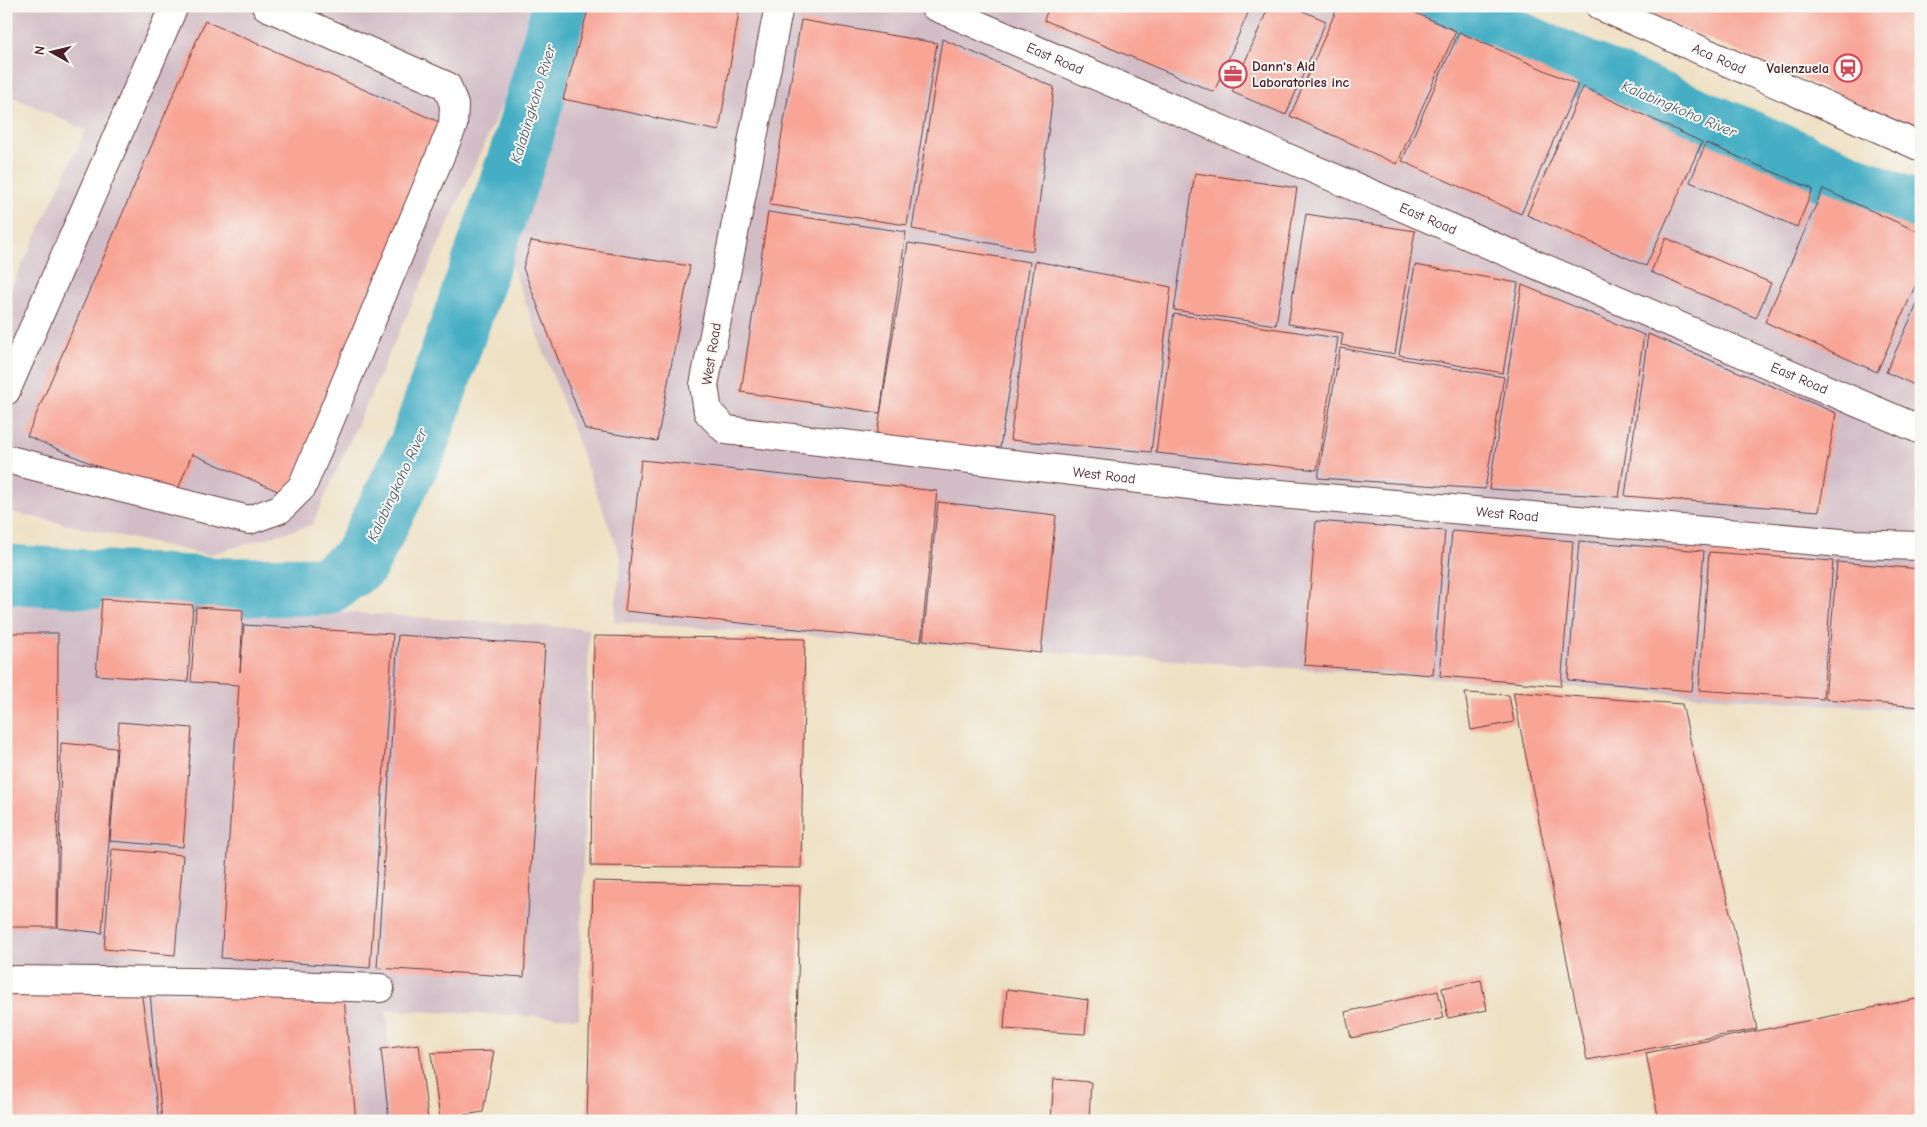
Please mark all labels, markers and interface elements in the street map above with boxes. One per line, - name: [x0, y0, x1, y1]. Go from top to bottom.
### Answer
- north arrow: [28, 28, 78, 78]
- street label: East Road: [1024, 39, 1086, 78]
- street label: Aca Road: [1689, 39, 1748, 78]
- water label: Kalabingkoho River: [506, 42, 560, 165]
- text: N: [31, 45, 49, 56]
- station icon: Valenzuela: [1833, 53, 1863, 83]
- place label: Dann's Aid Laboratories inc: [1252, 58, 1350, 91]
- office icon: Dann's Aid Laboratories inc: [1218, 59, 1248, 89]
- place label: Valenzuela: [1767, 60, 1829, 77]
- water label: Kalabingkoho River: [1619, 77, 1740, 142]
- street label: East Road: [1397, 199, 1459, 239]
- street label: West Road: [698, 322, 725, 386]
- street label: East Road: [1768, 359, 1830, 398]
- water label: Kalabingkoho River: [363, 425, 432, 545]
- street label: West Road: [1072, 463, 1136, 488]
- street label: West Road: [1475, 503, 1539, 526]

